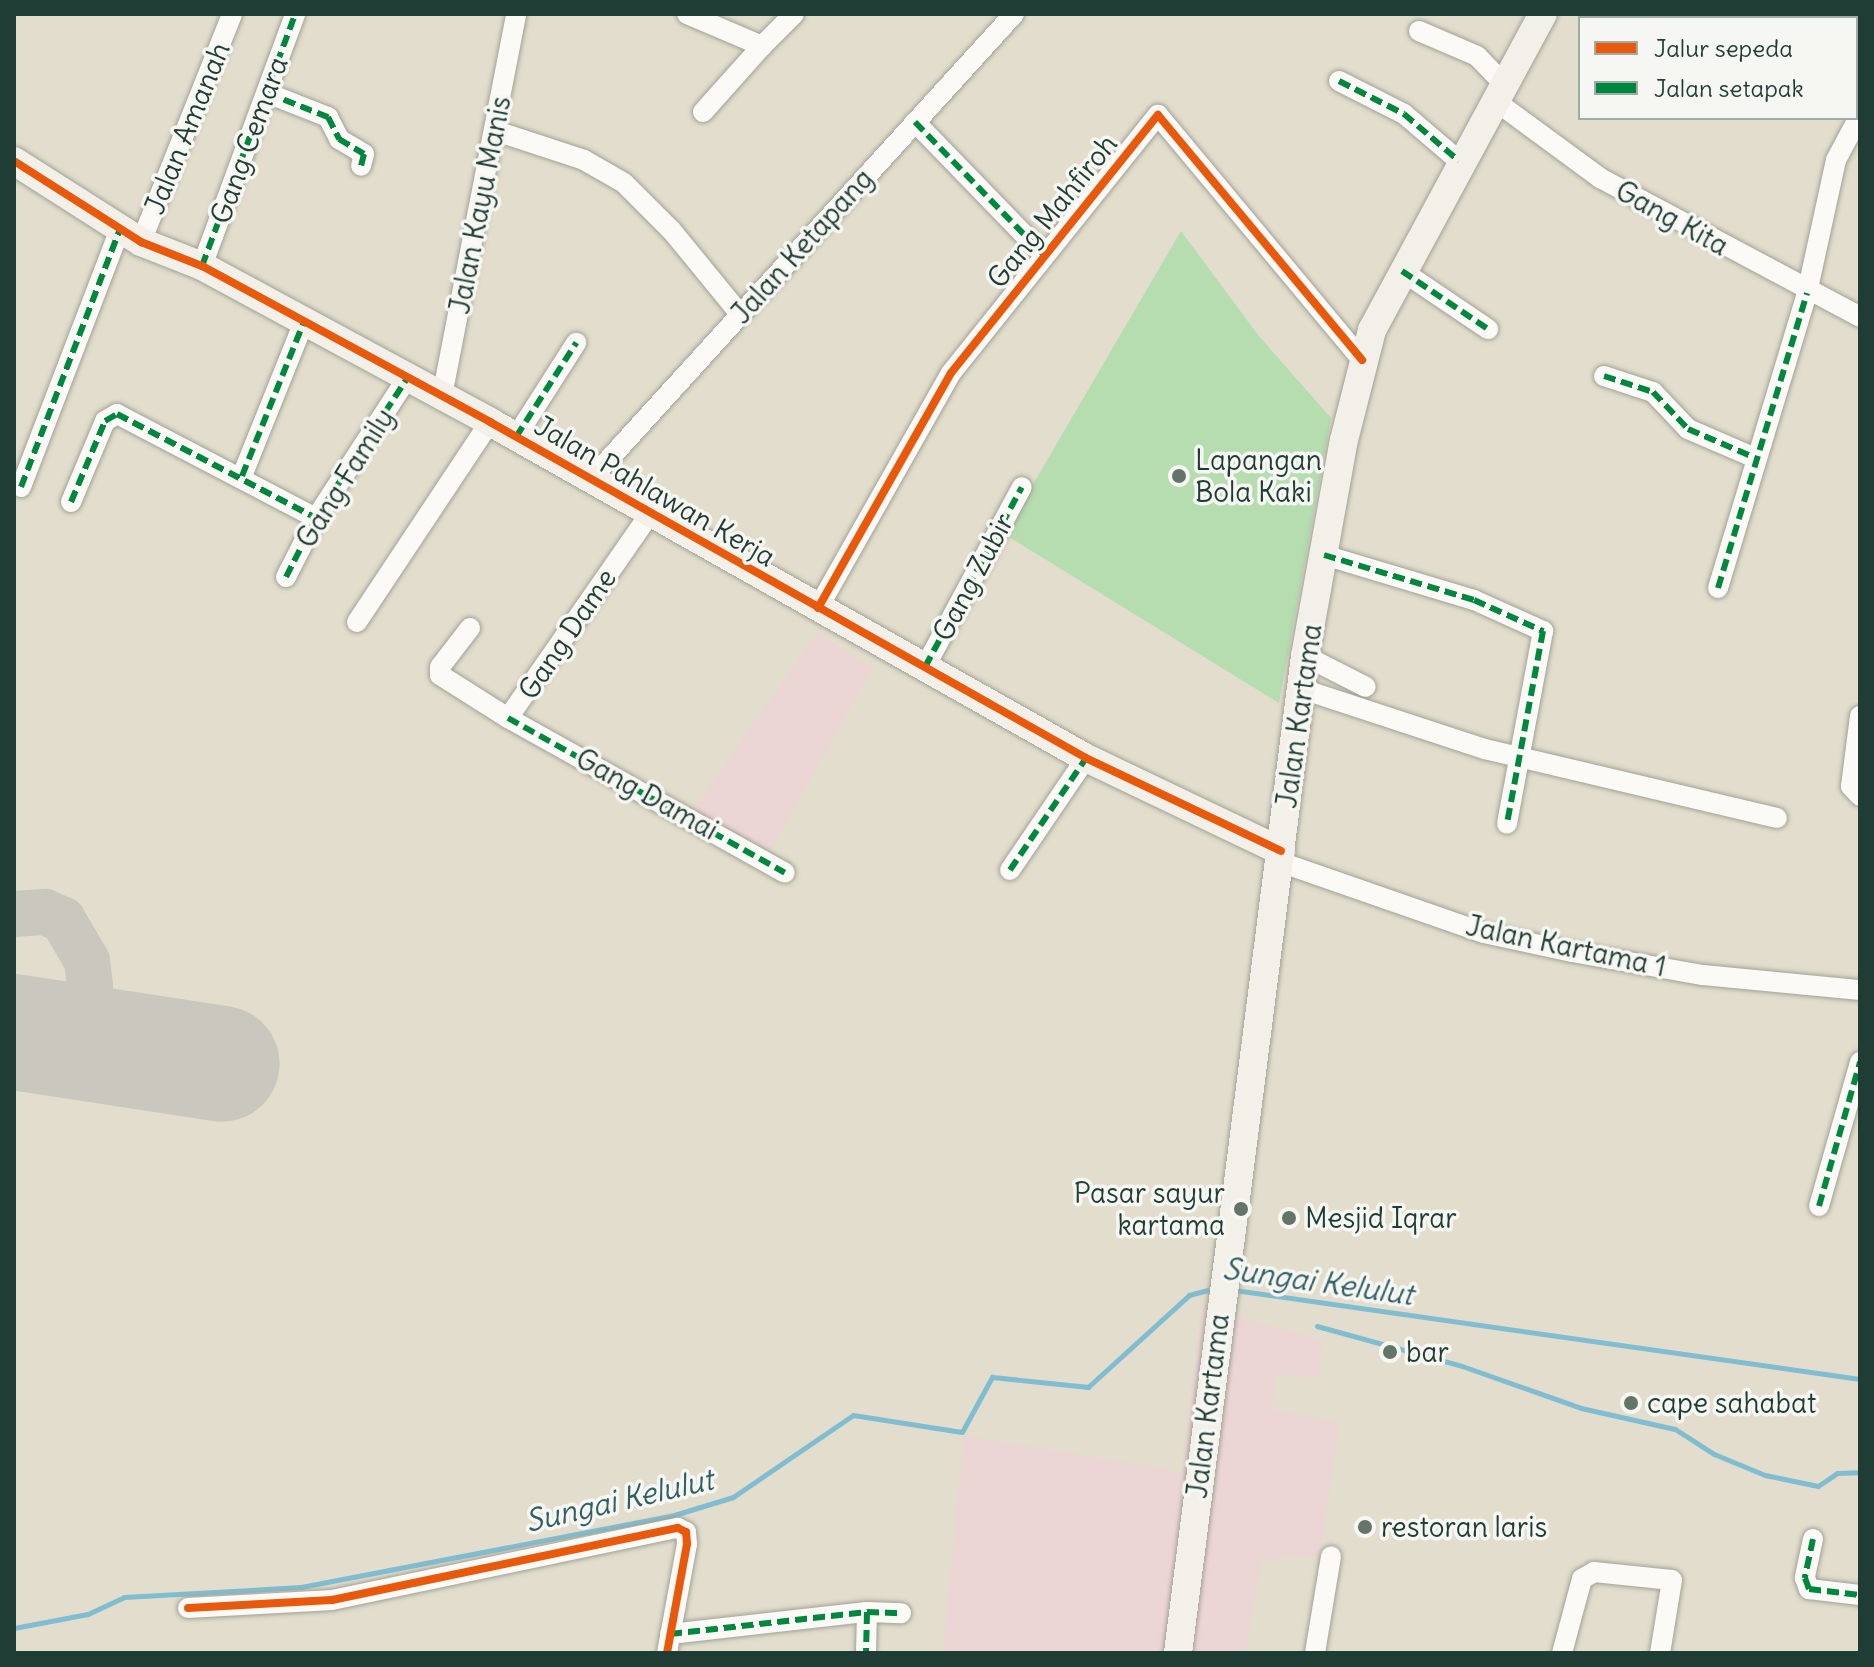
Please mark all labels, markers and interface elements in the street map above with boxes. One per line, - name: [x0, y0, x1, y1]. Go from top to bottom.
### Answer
- legend: [1578, 16, 1858, 120]
- text: Jalur sepeda: [1654, 33, 1793, 63]
- street label: Jalan Amanah: [137, 37, 237, 219]
- street label: Gang Cemara: [203, 52, 295, 228]
- text: Jalan setapak: [1654, 73, 1804, 103]
- street label: Jalan Kayu Manis: [442, 93, 518, 317]
- street label: Gang Mahfiroh: [980, 127, 1124, 295]
- street label: Jalan Ketapang: [724, 162, 880, 330]
- street label: Gang Kita: [1610, 173, 1734, 263]
- street label: Gang Family: [289, 402, 401, 554]
- street label: Jalan Pahlawan Kerja: [529, 408, 781, 574]
- place label: Lapangan Bola Kaki: [1195, 443, 1322, 509]
- marker: Lapangan Bola Kaki: [1170, 467, 1188, 485]
- street label: Gang Zubir: [925, 508, 1021, 646]
- street label: Gang Dame: [511, 562, 623, 706]
- street label: Jalan Kartama: [1269, 622, 1329, 810]
- street label: Gang Damai: [570, 741, 724, 847]
- street label: Jalan Kartama 1: [1463, 908, 1669, 984]
- place label: Pasar sayur kartama: [1074, 1176, 1225, 1242]
- marker: Pasar sayur kartama: [1232, 1200, 1250, 1218]
- place label: Mesjid Iqrar: [1305, 1201, 1457, 1235]
- marker: Mesjid Iqrar: [1280, 1209, 1298, 1227]
- water label: Sungai Kelulut: [1221, 1250, 1415, 1312]
- street label: Jalan Kartama: [1180, 1312, 1236, 1500]
- place label: bar: [1406, 1335, 1449, 1369]
- marker: bar: [1381, 1343, 1399, 1361]
- place label: cape sahabat: [1647, 1386, 1816, 1420]
- marker: cape sahabat: [1622, 1394, 1640, 1412]
- water label: Sungai Kelulut: [521, 1461, 717, 1539]
- place label: restoran laris: [1381, 1510, 1547, 1544]
- marker: restoran laris: [1356, 1518, 1374, 1536]

